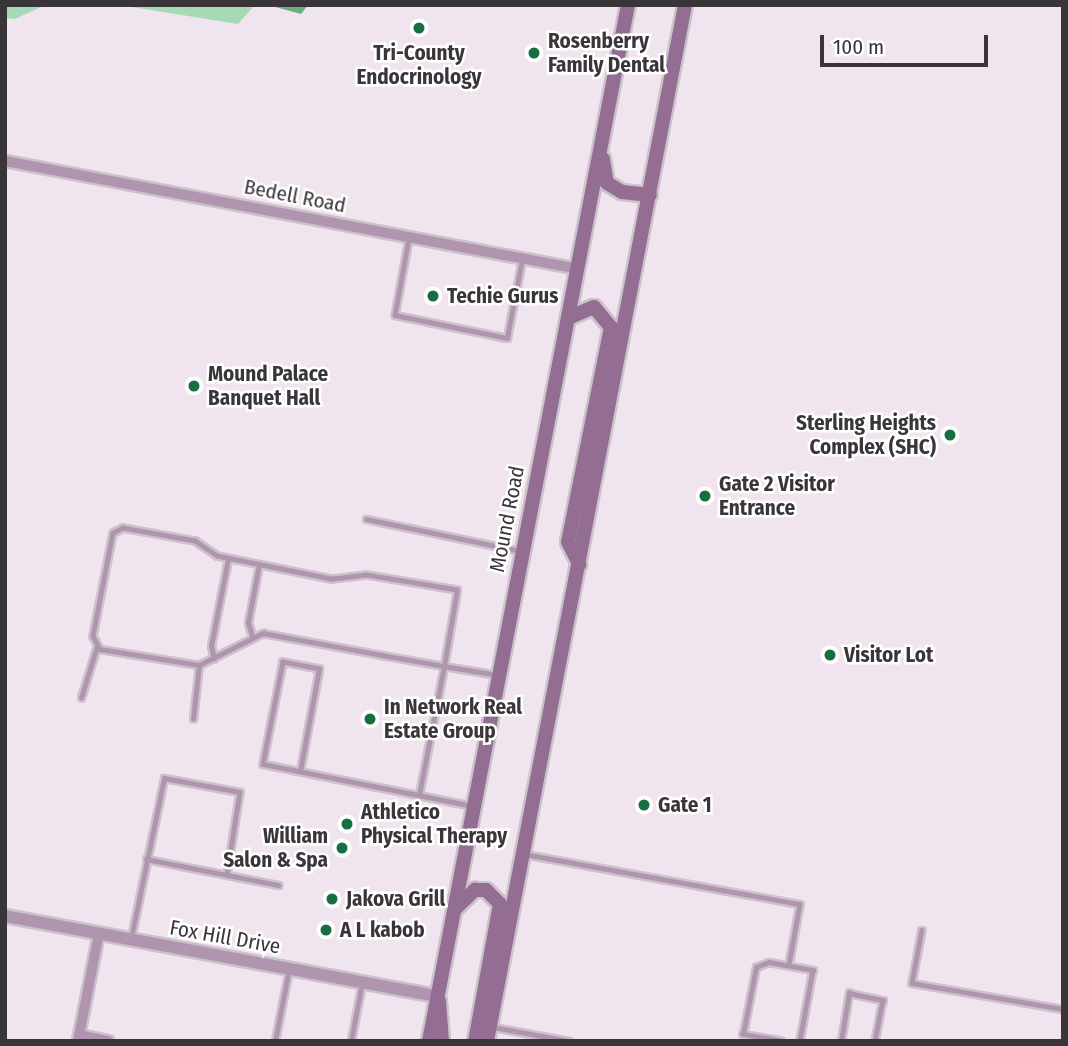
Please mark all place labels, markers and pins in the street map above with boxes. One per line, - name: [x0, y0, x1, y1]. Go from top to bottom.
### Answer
- marker: Tri-County Endocrinology: [409, 18, 429, 38]
- place label: Rosenberry Family Dental: [548, 28, 665, 78]
- place label: Tri-County Endocrinology: [356, 40, 482, 90]
- marker: Rosenberry Family Dental: [526, 45, 542, 61]
- place label: Techie Gurus: [447, 283, 558, 309]
- marker: Techie Gurus: [425, 288, 441, 304]
- place label: Mound Palace Banquet Hall: [208, 361, 328, 411]
- marker: Mound Palace Banquet Hall: [186, 378, 202, 394]
- place label: Sterling Heights Complex (SHC): [796, 410, 936, 460]
- marker: Sterling Heights Complex (SHC): [942, 427, 958, 443]
- place label: Gate 2 Visitor Entrance: [719, 471, 835, 521]
- marker: Gate 2 Visitor Entrance: [697, 488, 713, 504]
- place label: Visitor Lot: [844, 642, 933, 668]
- marker: Visitor Lot: [822, 647, 838, 663]
- place label: In Network Real Estate Group: [384, 694, 522, 744]
- marker: In Network Real Estate Group: [362, 711, 378, 727]
- place label: Gate 1: [658, 792, 712, 818]
- marker: Gate 1: [636, 797, 652, 813]
- place label: Athletico Physical Therapy: [361, 799, 507, 849]
- marker: Athletico Physical Therapy: [339, 816, 355, 832]
- place label: William Salon & Spa: [223, 823, 328, 873]
- marker: William Salon & Spa: [334, 840, 350, 856]
- place label: Jakova Grill: [346, 886, 445, 912]
- marker: Jakova Grill: [324, 891, 340, 907]
- place label: A L kabob: [340, 917, 425, 943]
- marker: A L kabob: [318, 922, 334, 938]

